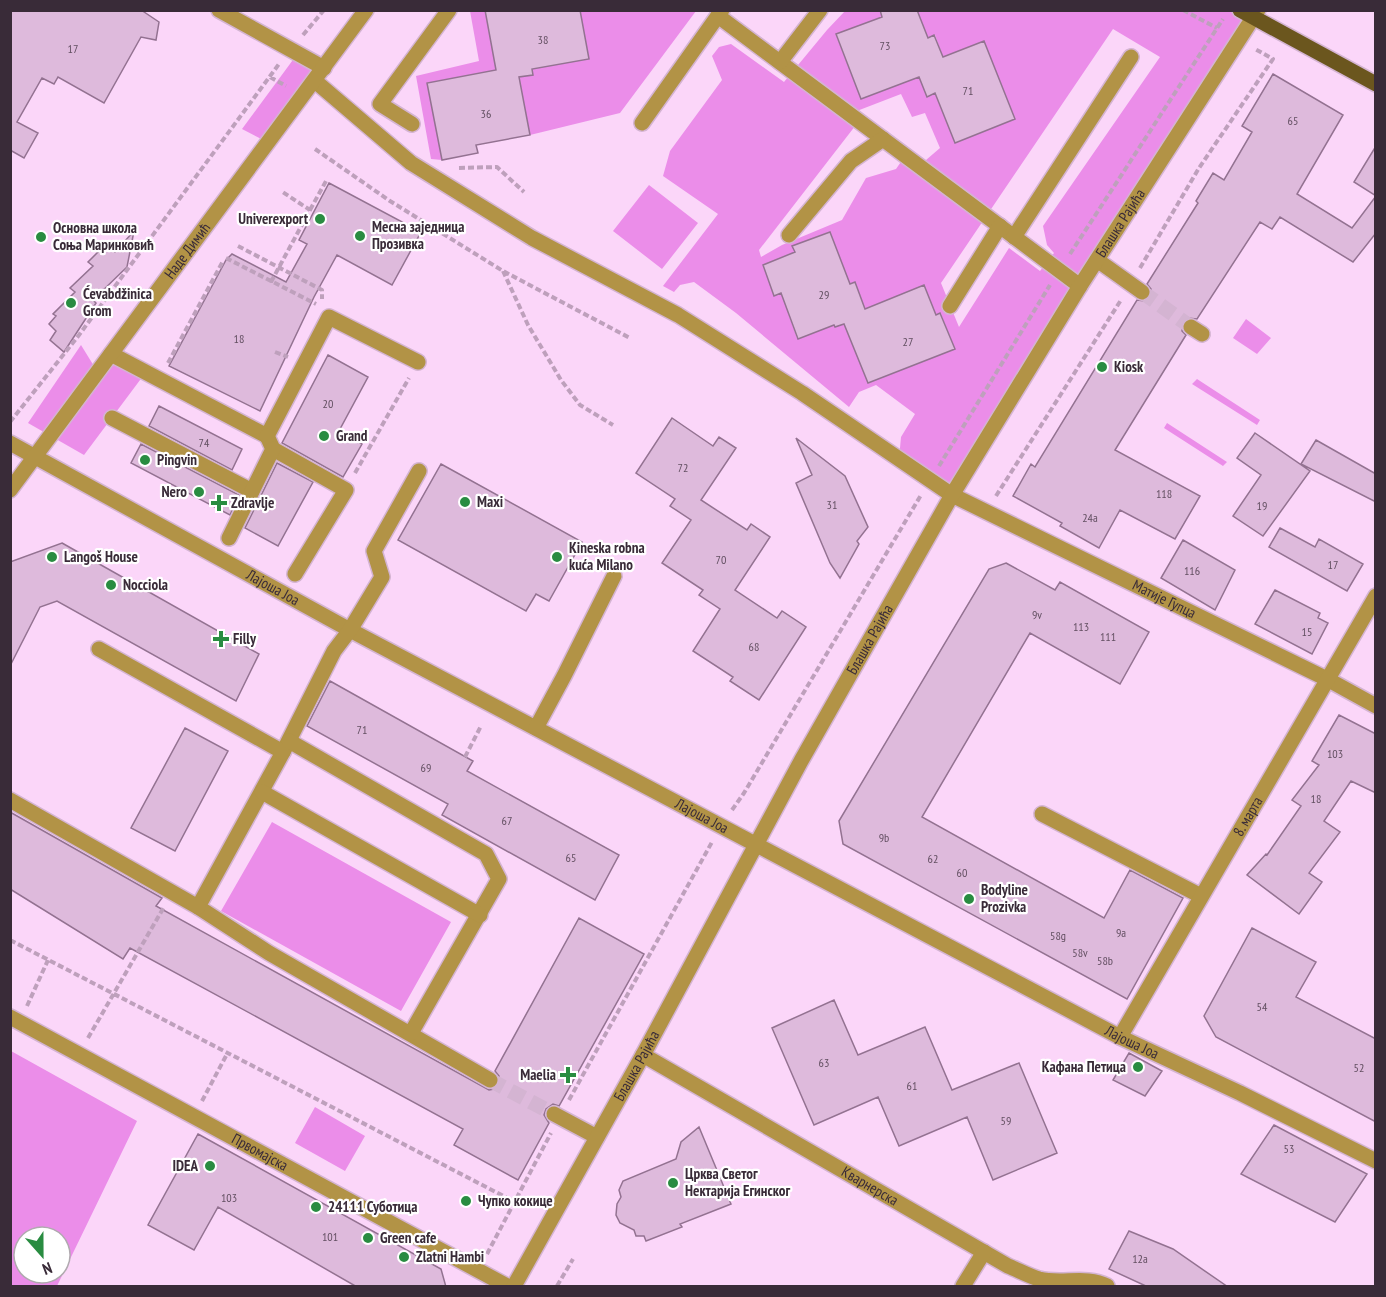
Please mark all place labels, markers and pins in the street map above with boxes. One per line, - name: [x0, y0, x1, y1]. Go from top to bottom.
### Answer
- place label: Univerexport: [238, 209, 309, 228]
- marker: Univerexport: [313, 212, 327, 226]
- place label: Месна заједница Прозивка: [372, 217, 464, 253]
- place label: Основна школа Соња Маринковић: [53, 218, 154, 254]
- marker: Месна заједница Прозивка: [353, 229, 367, 243]
- marker: Основна школа Соња Маринковић: [34, 230, 48, 244]
- place label: Ćevabdžinica Grom: [83, 284, 152, 320]
- marker: Ćevabdžinica Grom: [64, 296, 78, 310]
- place label: Kiosk: [1114, 357, 1144, 376]
- marker: Kiosk: [1095, 360, 1109, 374]
- place label: Grand: [336, 426, 368, 445]
- marker: Grand: [317, 429, 331, 443]
- place label: Pingvin: [157, 450, 197, 469]
- marker: Pingvin: [138, 453, 152, 467]
- place label: Nero: [161, 482, 187, 501]
- marker: Nero: [192, 485, 206, 499]
- place label: Maxi: [477, 492, 503, 511]
- place label: Zdravlje: [231, 493, 274, 512]
- marker: Maxi: [458, 495, 472, 509]
- marker: Zdravlje: [212, 496, 226, 510]
- place label: Kineska robna kuća Milano: [569, 538, 645, 574]
- place label: Langoš House: [64, 547, 138, 566]
- marker: Langoš House: [45, 550, 59, 564]
- marker: Kineska robna kuća Milano: [550, 550, 564, 564]
- place label: Nocciola: [123, 575, 168, 594]
- marker: Nocciola: [104, 578, 118, 592]
- place label: Filly: [233, 629, 257, 648]
- marker: Filly: [214, 632, 228, 646]
- place label: Bodyline Prozivka: [981, 880, 1028, 916]
- marker: Bodyline Prozivka: [962, 892, 976, 906]
- place label: Кафана Петица: [1042, 1057, 1126, 1076]
- marker: Кафана Петица: [1131, 1060, 1145, 1074]
- place label: Maelia: [520, 1065, 556, 1084]
- marker: Maelia: [561, 1068, 575, 1082]
- place label: IDEA: [172, 1156, 198, 1175]
- marker: IDEA: [203, 1159, 217, 1173]
- place label: Црква Светог Нектарија Егинског: [685, 1164, 790, 1200]
- marker: Црква Светог Нектарија Егинског: [666, 1176, 680, 1190]
- place label: Чупко кокице: [478, 1191, 553, 1210]
- marker: Чупко кокице: [459, 1194, 473, 1208]
- place label: 24111 Суботица: [328, 1197, 417, 1216]
- marker: 24111 Суботица: [309, 1200, 323, 1214]
- place label: Green cafe: [380, 1228, 436, 1247]
- marker: Green cafe: [361, 1231, 375, 1245]
- place label: Zlatni Hambi: [416, 1247, 484, 1266]
- marker: Zlatni Hambi: [397, 1250, 411, 1264]

